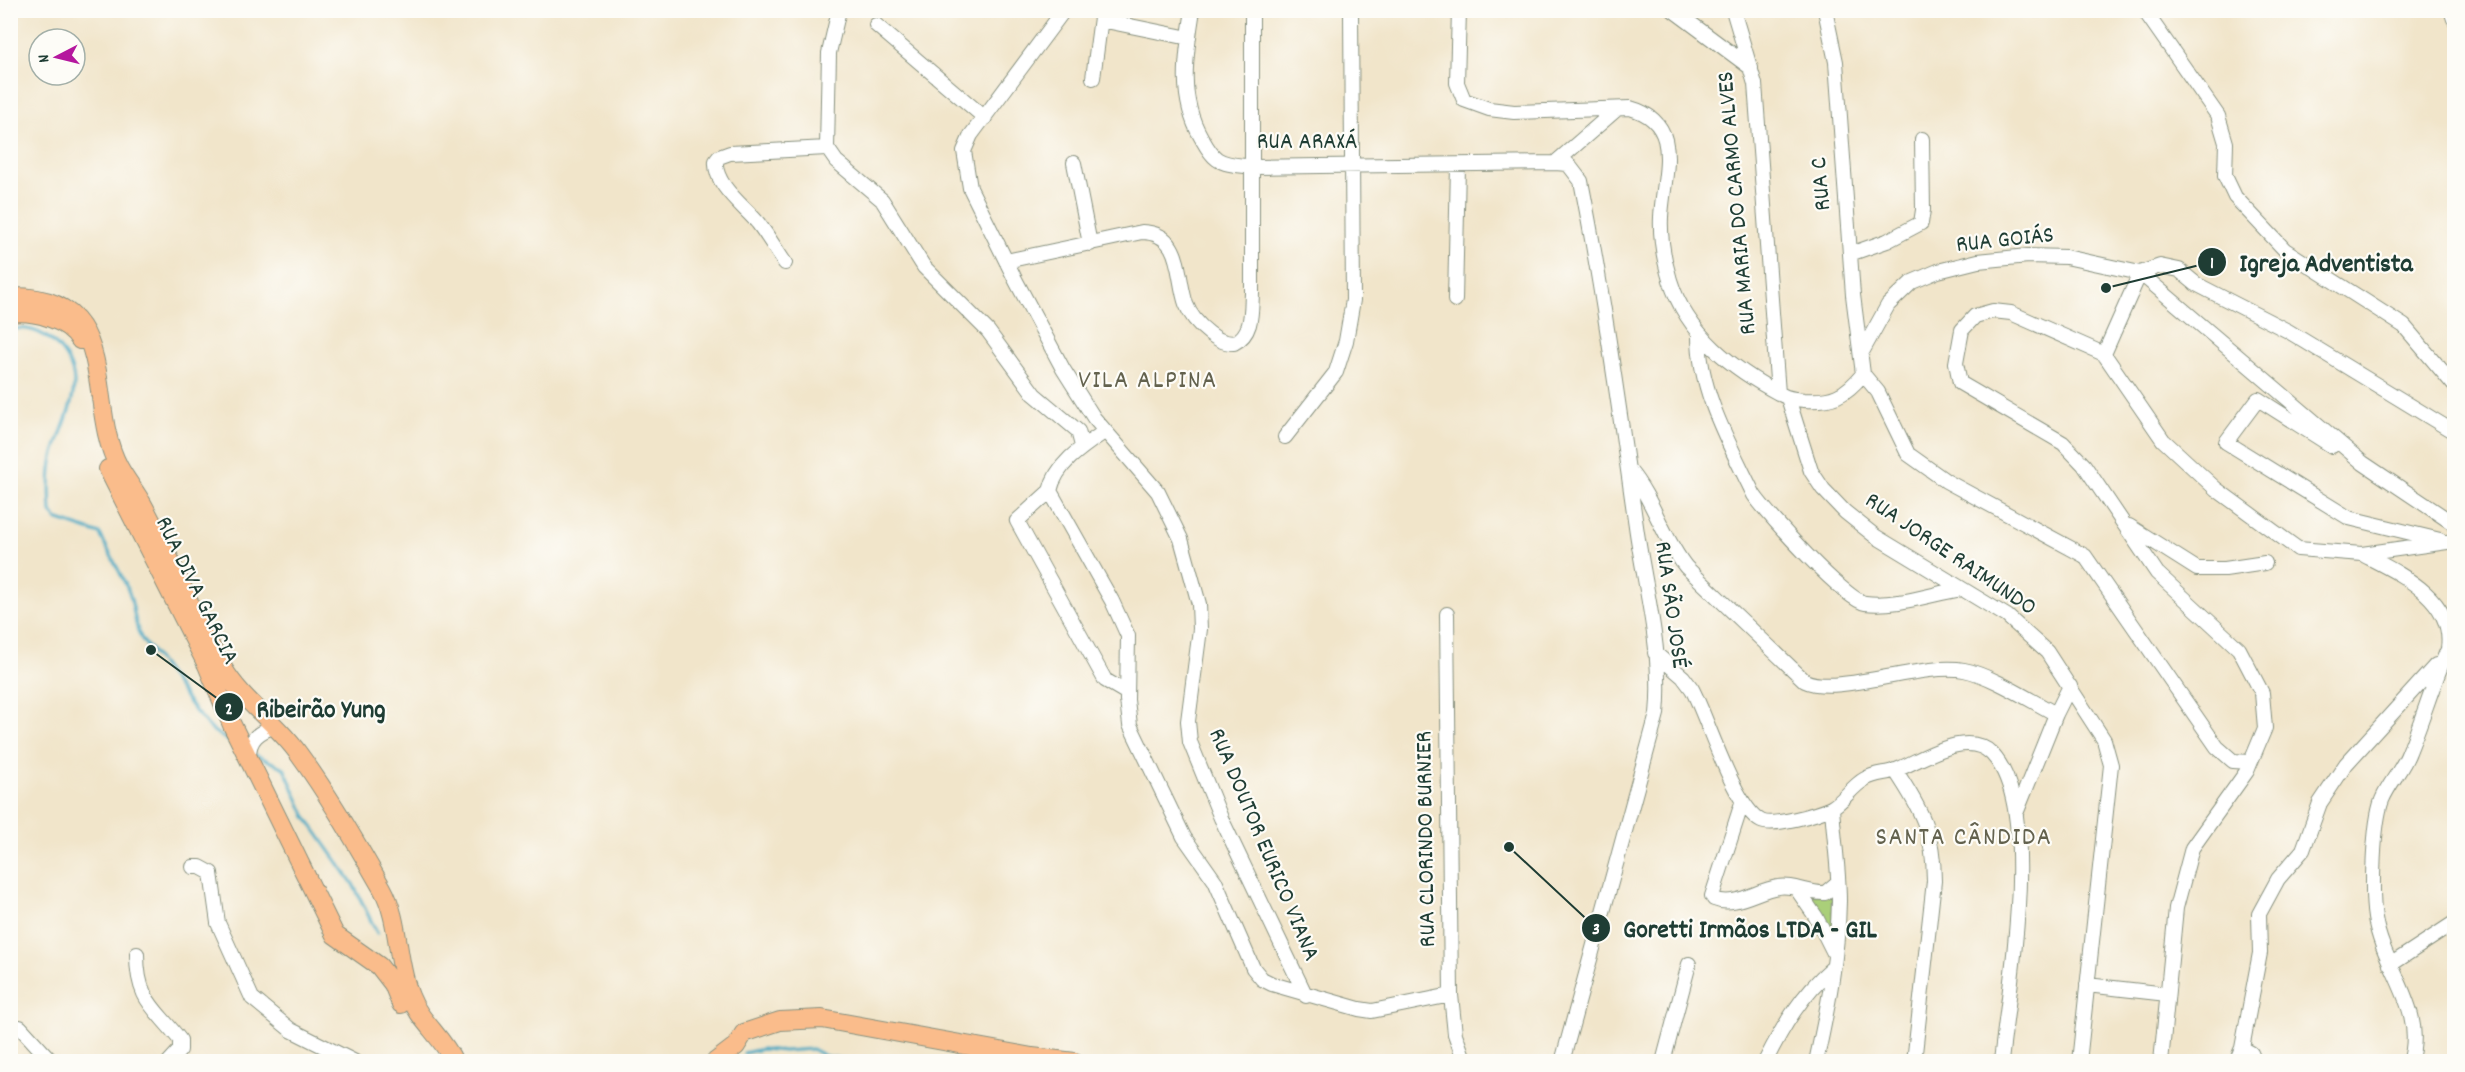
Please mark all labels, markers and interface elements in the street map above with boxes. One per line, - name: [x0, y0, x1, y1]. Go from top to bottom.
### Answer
- north arrow: [27, 27, 87, 87]
- text: N: [33, 53, 56, 64]
- street label: RUA MARIA DO CARMO ALVES: [1710, 70, 1766, 336]
- street label: RUA ARAXÁ: [1257, 126, 1357, 160]
- street label: RUA C: [1803, 156, 1841, 212]
- street label: RUA GOIÁS: [1954, 219, 2056, 263]
- callout: Igreja Adventista: [2197, 240, 2424, 284]
- text: Igreja Adventista: [2239, 247, 2413, 284]
- text: 1: [2210, 252, 2214, 277]
- district label: VILA ALPINA: [1078, 363, 1218, 400]
- street label: RUA JORGE RAIMUNDO: [1857, 485, 2043, 625]
- street label: RUA DIVA GARCIA: [145, 511, 247, 671]
- street label: RUA SÃO JOSÉ: [1644, 539, 1696, 671]
- callout: Ribeirão Yung: [214, 685, 397, 729]
- text: Ribeirão Yung: [256, 693, 386, 730]
- text: 2: [225, 698, 233, 723]
- street label: RUA DOUTOR EURICO VIANA: [1199, 723, 1327, 967]
- street label: RUA CLORINDO BURNIER: [1408, 730, 1446, 948]
- district label: SANTA CÂNDIDA: [1876, 820, 2052, 857]
- callout: Goretti Irmãos LTDA - GIL: [1581, 906, 1889, 950]
- text: Goretti Irmãos LTDA - GIL: [1623, 913, 1877, 950]
- text: 3: [1592, 918, 1600, 943]

